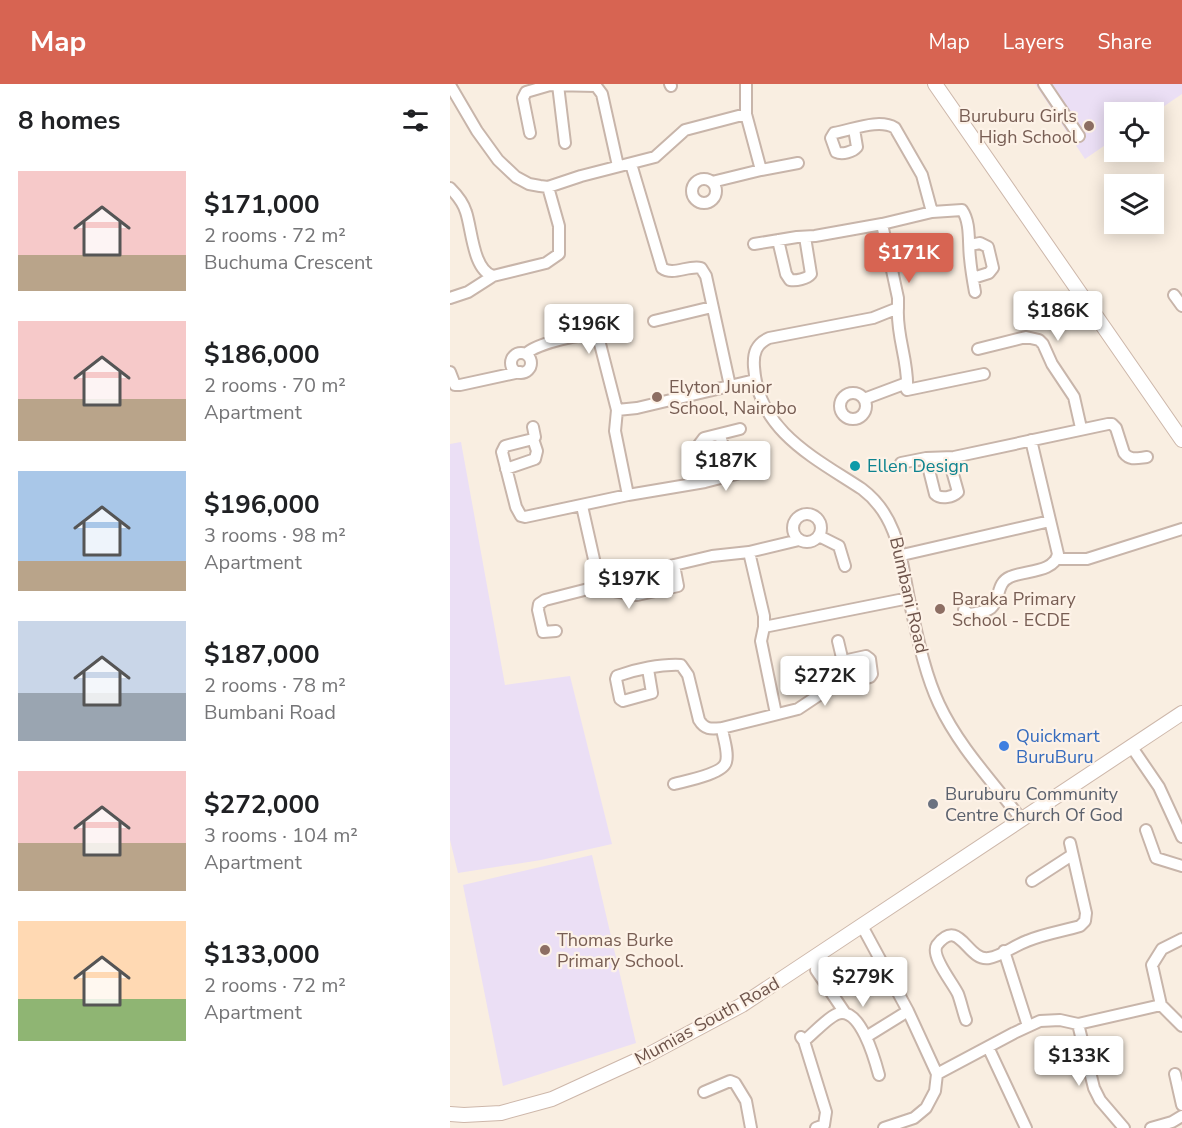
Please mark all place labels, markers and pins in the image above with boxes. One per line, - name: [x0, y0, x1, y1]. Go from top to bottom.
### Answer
- place label: Buruburu Girls High School: [959, 104, 1078, 149]
- marker: Buruburu Girls High School: [1082, 119, 1096, 133]
- pin: $171K: [867, 233, 951, 284]
- pin: $186K: [1016, 291, 1100, 342]
- pin: $196K: [547, 304, 631, 355]
- place label: Elyton Junior School, Nairobo: [669, 375, 797, 420]
- marker: Elyton Junior School, Nairobo: [650, 390, 664, 404]
- pin: $187K: [684, 441, 768, 492]
- place label: Ellen Design: [867, 454, 969, 478]
- marker: Ellen Design: [848, 459, 862, 473]
- pin: $197K: [587, 559, 671, 610]
- place label: Baraka Primary School - ECDE: [952, 587, 1076, 632]
- marker: Baraka Primary School - ECDE: [933, 602, 947, 616]
- pin: $272K: [783, 656, 867, 707]
- place label: Quickmart BuruBuru: [1016, 724, 1100, 769]
- marker: Quickmart BuruBuru: [997, 739, 1011, 753]
- place label: Buruburu Community Centre Church Of God: [945, 782, 1123, 827]
- marker: Buruburu Community Centre Church Of God: [926, 797, 940, 811]
- place label: Thomas Burke Primary School.: [557, 928, 684, 973]
- marker: Thomas Burke Primary School.: [538, 943, 552, 957]
- pin: $279K: [821, 957, 905, 1008]
- pin: $133K: [1037, 1036, 1121, 1087]

